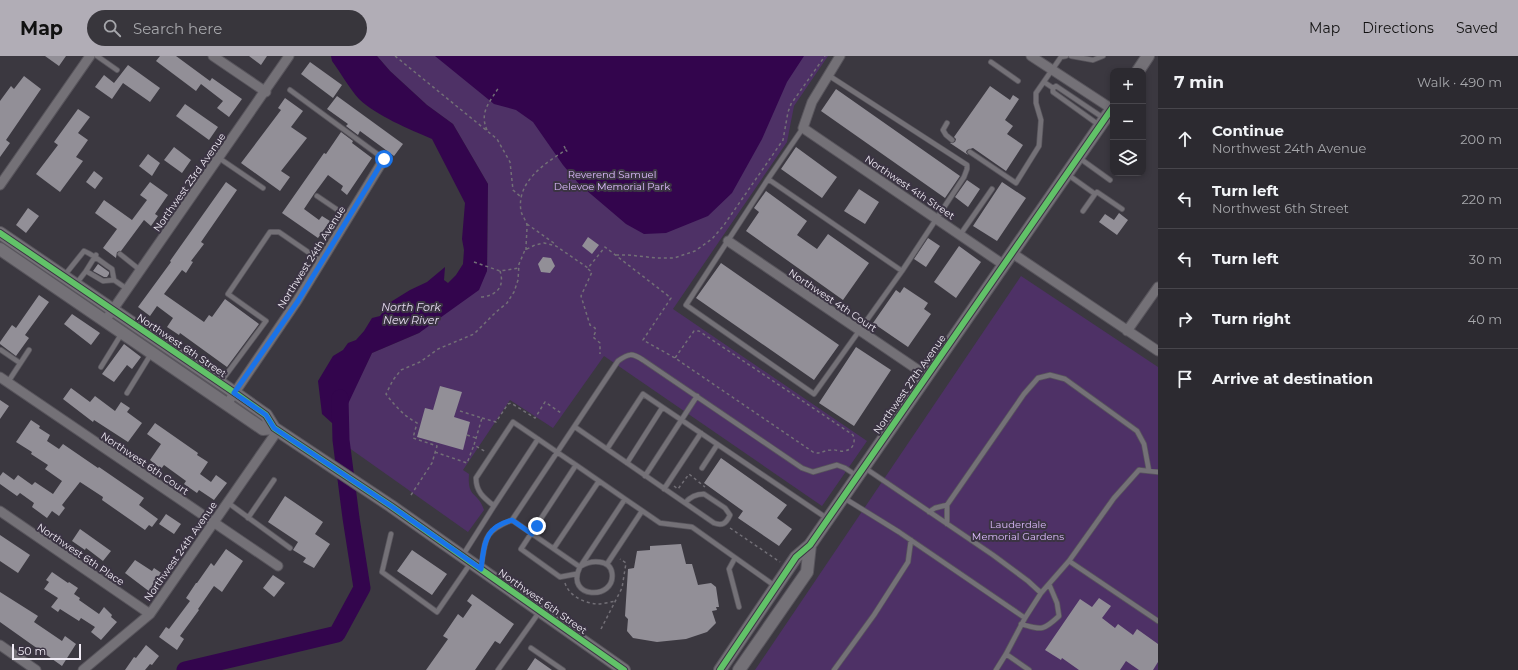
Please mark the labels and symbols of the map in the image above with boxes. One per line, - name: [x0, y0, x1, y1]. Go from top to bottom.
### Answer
- street label: Northwest 23rd Avenue: [150, 130, 229, 234]
- route start: [375, 150, 393, 168]
- street label: Northwest 4th Street: [862, 152, 957, 222]
- park label: Reverend Samuel Delevoe Memorial Park: [554, 168, 670, 193]
- street label: Northwest 24th Avenue: [274, 203, 348, 311]
- street label: Northwest 4th Court: [786, 266, 879, 335]
- water label: North Fork New River: [381, 300, 441, 327]
- street label: Northwest 6th Street: [134, 311, 229, 380]
- street label: Northwest 27th Avenue: [870, 332, 949, 436]
- street label: Northwest 6th Court: [98, 429, 191, 498]
- street label: Northwest 24th Avenue: [141, 499, 220, 604]
- route end: [528, 517, 546, 535]
- park label: Lauderdale Memorial Gardens: [972, 518, 1064, 543]
- street label: Northwest 6th Place: [35, 520, 127, 588]
- street label: Northwest 6th Street: [496, 566, 590, 637]
- scale bar: [12, 642, 81, 661]

